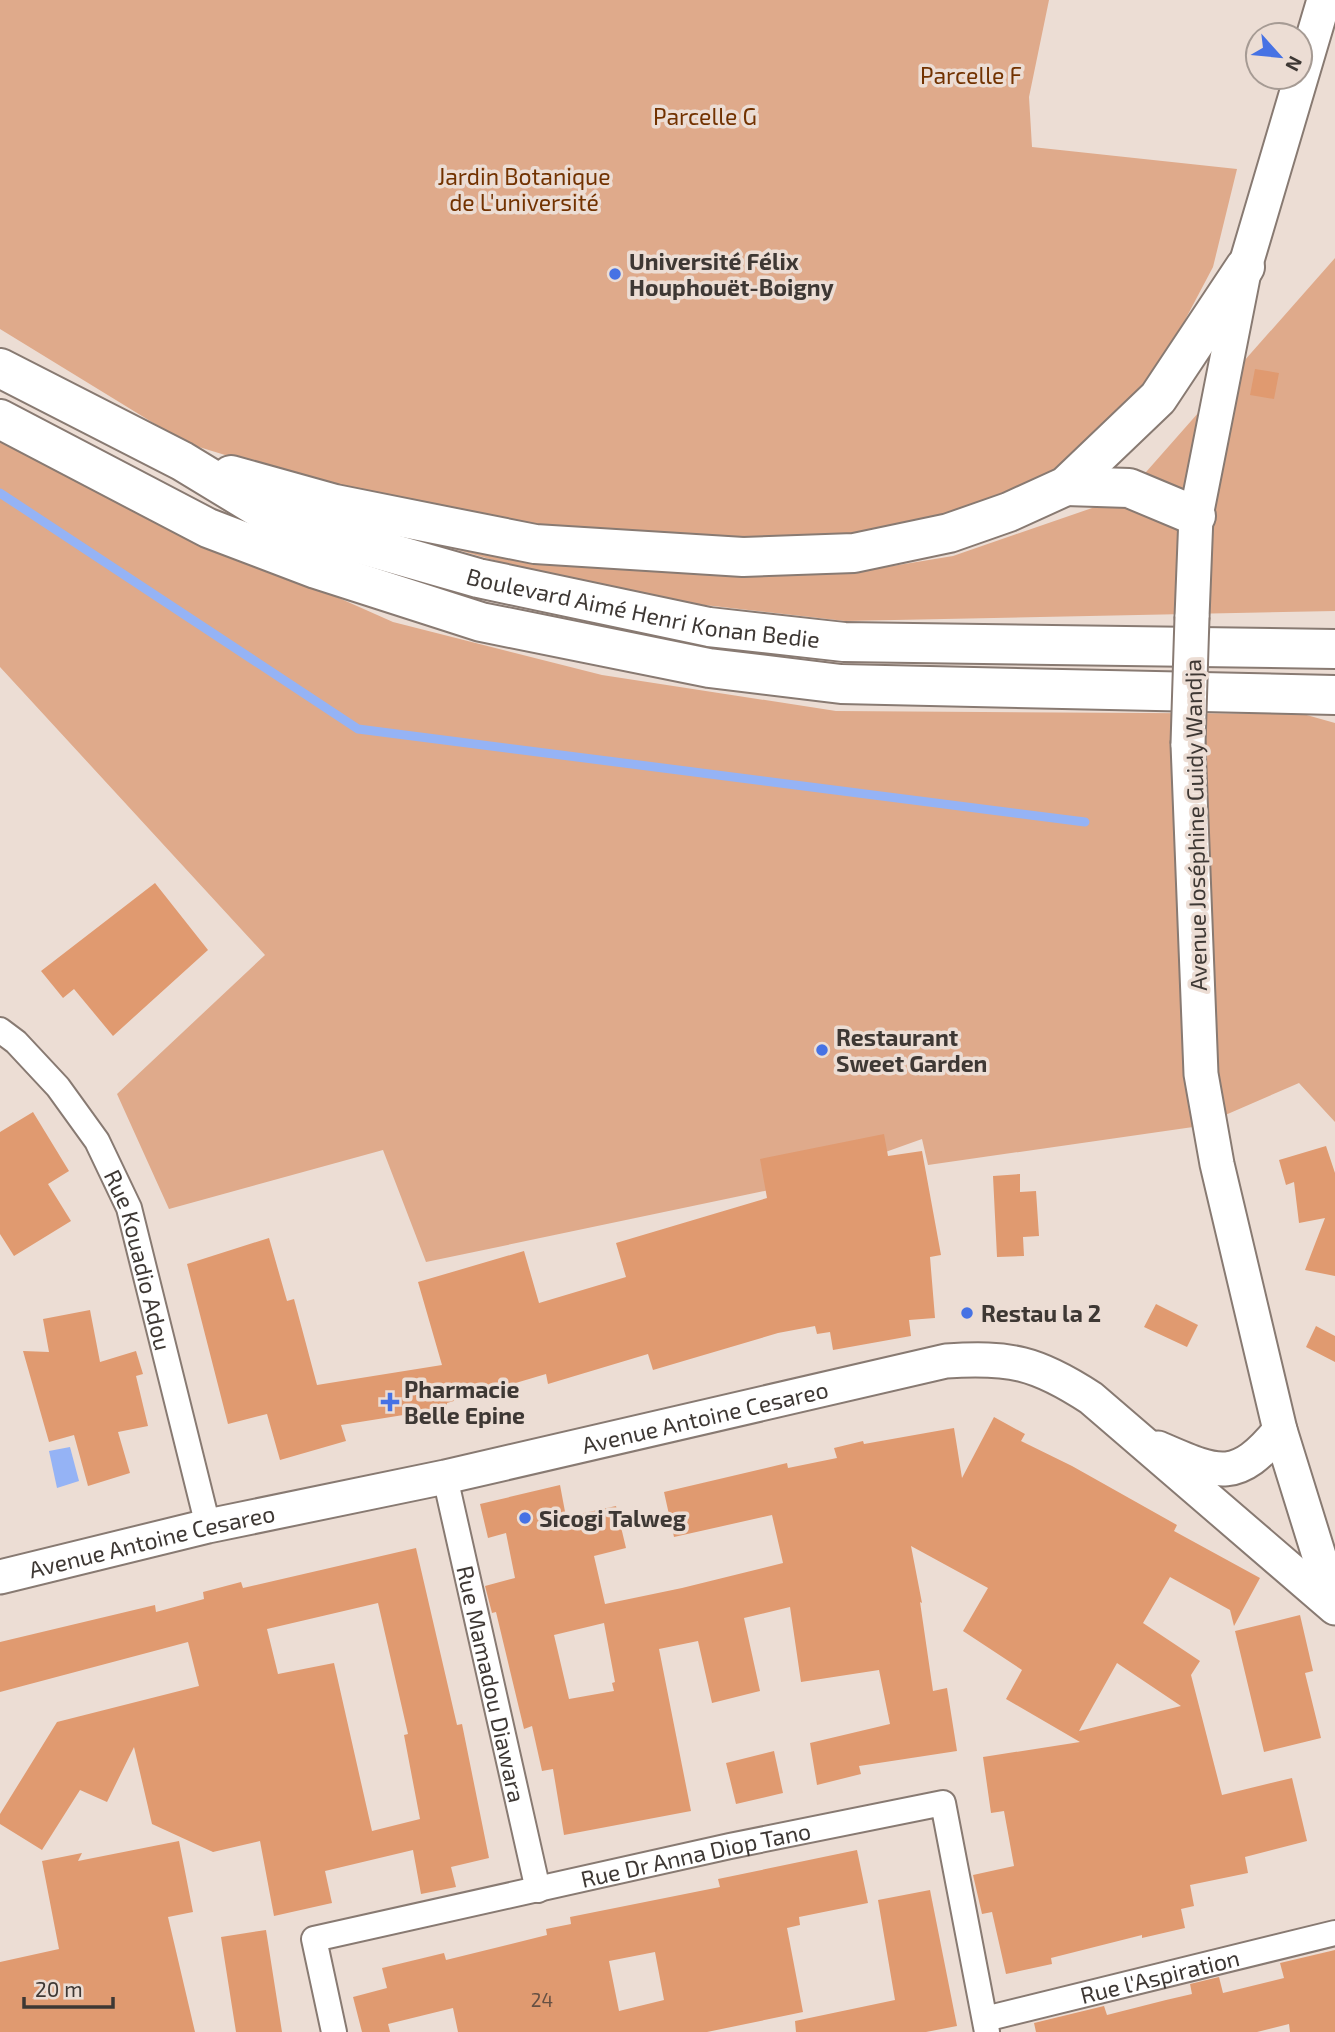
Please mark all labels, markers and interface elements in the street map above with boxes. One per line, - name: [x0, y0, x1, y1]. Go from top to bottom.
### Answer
- north arrow: [1244, 21, 1314, 91]
- text: N: [1281, 53, 1308, 75]
- park label: Parcelle F: [920, 61, 1022, 89]
- park label: Parcelle G: [653, 102, 757, 130]
- park label: Jardin Botanique de L'université: [437, 162, 611, 216]
- place label: Université Félix Houphouët-Boigny: [629, 247, 834, 301]
- marker: Université Félix Houphouët-Boigny: [607, 266, 623, 282]
- street label: Boulevard Aimé Henri Konan Bedie: [463, 561, 821, 653]
- street label: Avenue Joséphine Guidy Wandja: [1178, 659, 1212, 991]
- place label: Restaurant Sweet Garden: [836, 1023, 987, 1077]
- marker: Restaurant Sweet Garden: [814, 1042, 830, 1058]
- street label: Rue Kouadio Adou: [99, 1165, 178, 1353]
- place label: Restau la 2: [981, 1299, 1101, 1327]
- marker: Restau la 2: [959, 1305, 975, 1321]
- place label: Pharmacie Belle Epine: [404, 1375, 525, 1429]
- street label: Avenue Antoine Cesareo: [579, 1375, 831, 1459]
- marker: Pharmacie Belle Epine: [382, 1394, 398, 1410]
- street label: Avenue Antoine Cesareo: [26, 1499, 277, 1583]
- place label: Sicogi Talweg: [539, 1504, 687, 1532]
- marker: Sicogi Talweg: [517, 1510, 533, 1526]
- street label: Rue Mamadou Diawara: [451, 1563, 532, 1805]
- street label: Rue Dr Anna Diop Tano: [578, 1816, 813, 1893]
- street label: Rue l'Aspiration: [1077, 1943, 1242, 2009]
- scale bar: [24, 1966, 114, 2010]
- text: 20 m: [35, 1976, 83, 2001]
- house number: 24: [531, 1988, 553, 2011]

